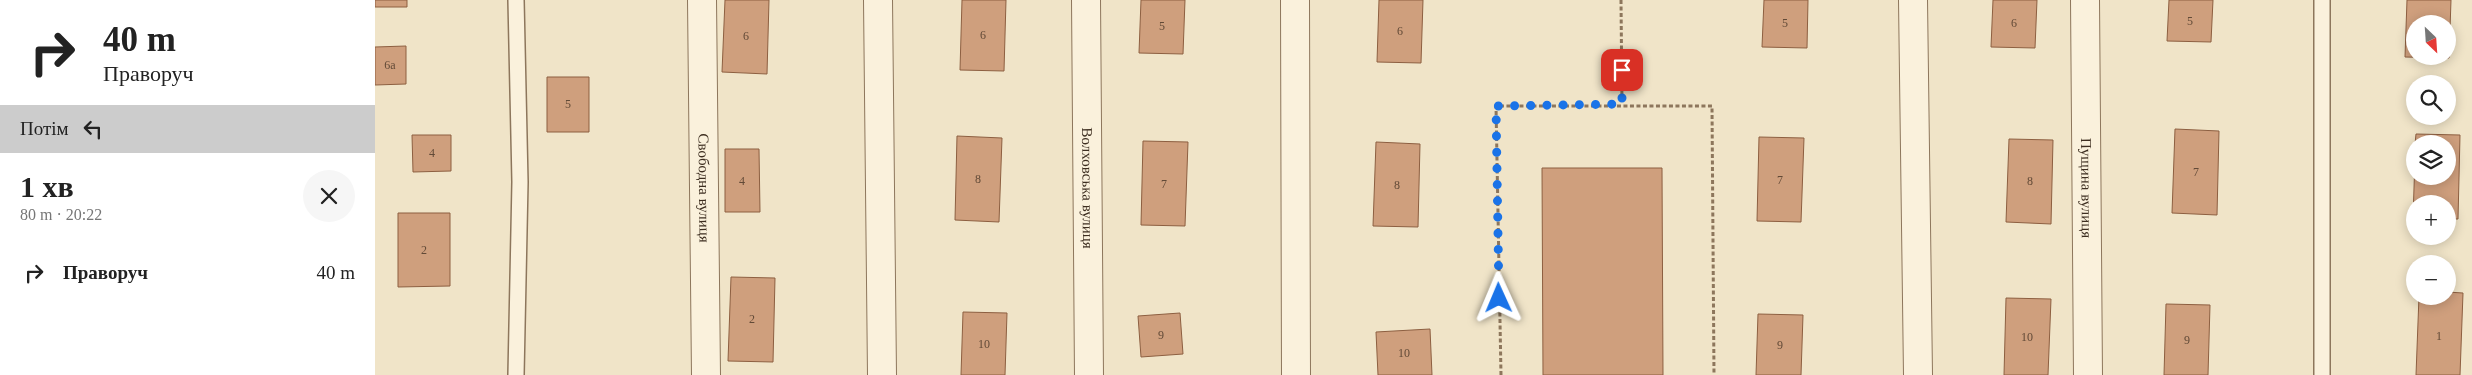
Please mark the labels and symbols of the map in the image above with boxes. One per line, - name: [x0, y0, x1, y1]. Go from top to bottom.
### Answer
- house number: 5: [2187, 14, 2193, 28]
- north arrow: [2406, 15, 2456, 65]
- house number: 5: [1782, 16, 1788, 30]
- house number: 6: [2011, 16, 2017, 30]
- house number: 5: [1159, 19, 1165, 33]
- house number: 6: [1397, 24, 1403, 38]
- house number: 6: [980, 28, 986, 42]
- house number: 6: [743, 29, 749, 43]
- pin: [1601, 49, 1643, 91]
- house number: 6а: [384, 58, 396, 72]
- house number: 5: [565, 97, 571, 111]
- street label: Волховська вулиця: [1079, 127, 1096, 249]
- street label: Свободна вулиця: [695, 133, 713, 243]
- street label: Пущина вулиця: [2078, 138, 2095, 238]
- house number: 4: [429, 146, 435, 160]
- house number: 7: [2193, 165, 2199, 179]
- house number: 8: [975, 172, 981, 186]
- house number: 7: [1777, 173, 1783, 187]
- house number: 4: [739, 174, 745, 188]
- house number: 8: [2027, 174, 2033, 188]
- house number: 7: [1161, 177, 1167, 191]
- house number: 8: [1394, 178, 1400, 192]
- house number: 2: [421, 243, 427, 257]
- position arrow: [1472, 271, 1524, 323]
- house number: 2: [749, 312, 755, 326]
- house number: 9: [1158, 328, 1164, 342]
- house number: 1: [2436, 329, 2442, 343]
- house number: 10: [2021, 330, 2033, 344]
- house number: 9: [2184, 333, 2190, 347]
- house number: 10: [978, 337, 990, 351]
- house number: 9: [1777, 338, 1783, 352]
- house number: 10: [1398, 346, 1410, 360]

